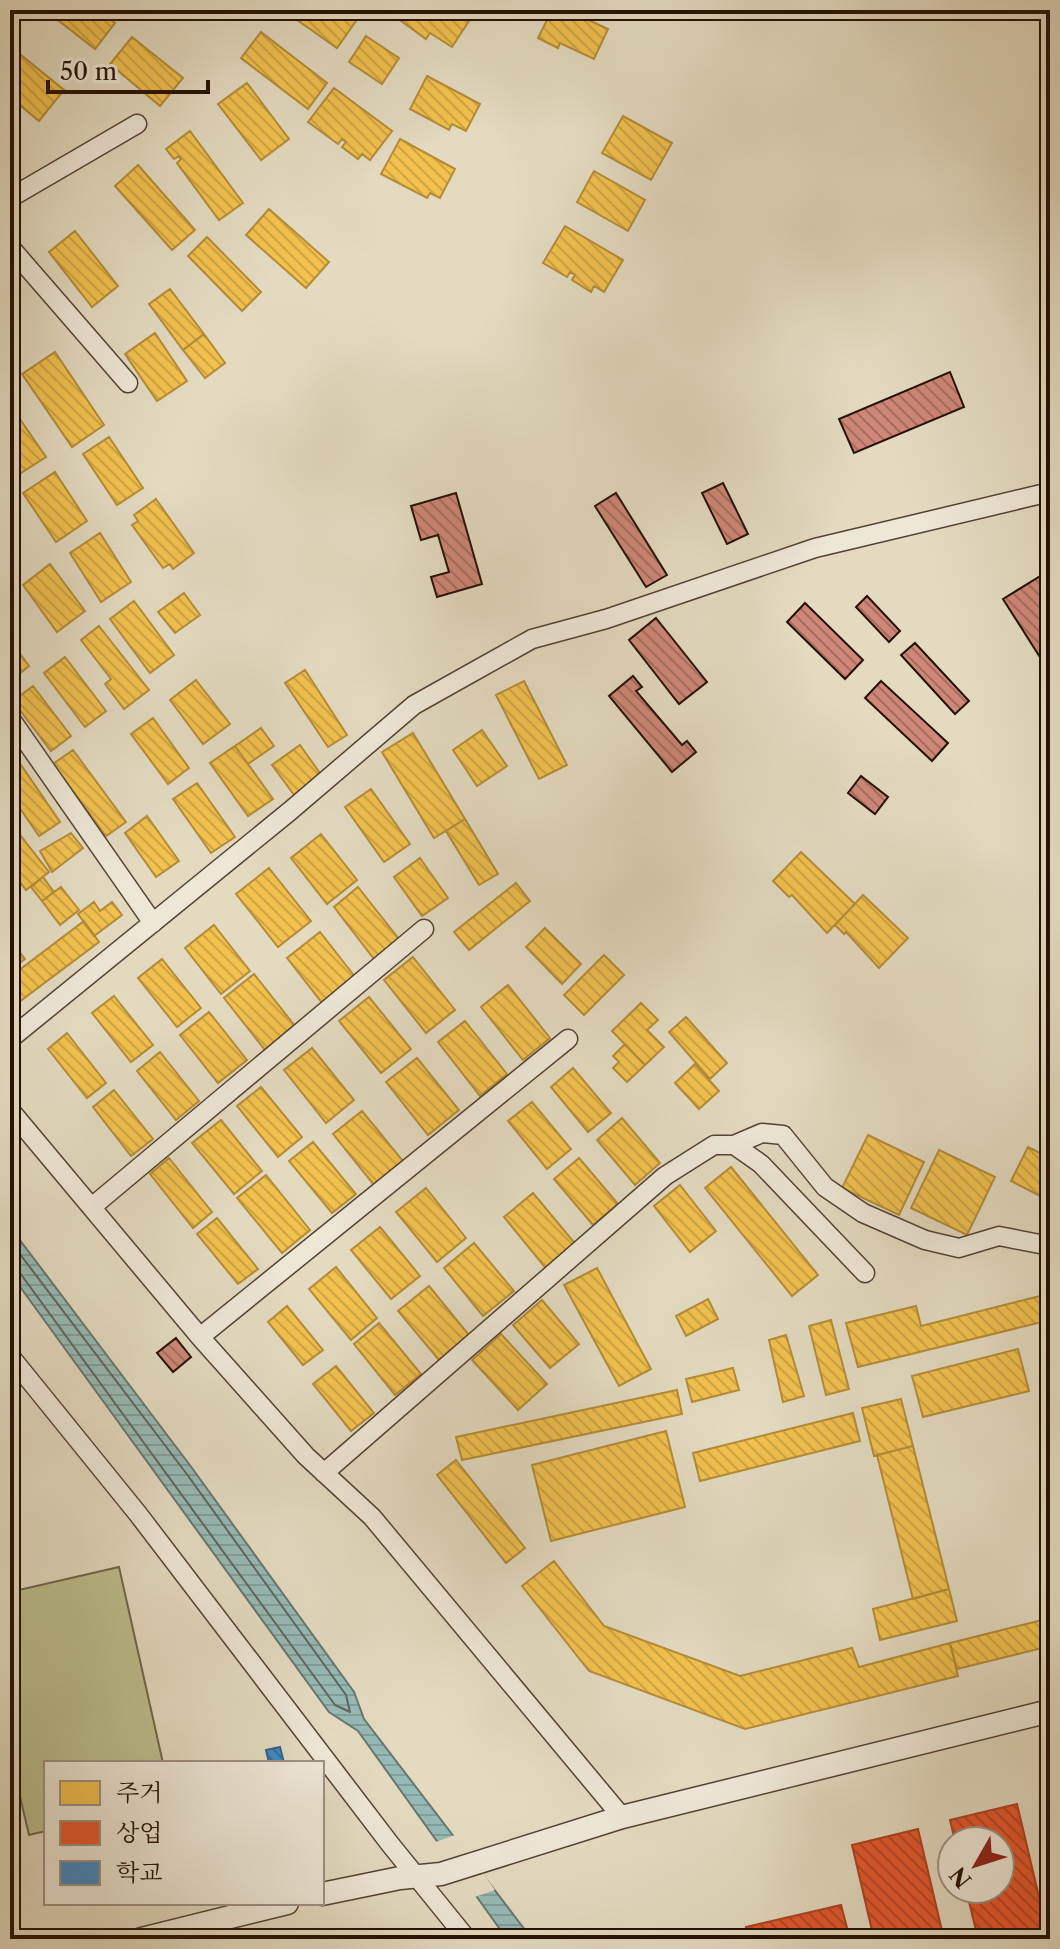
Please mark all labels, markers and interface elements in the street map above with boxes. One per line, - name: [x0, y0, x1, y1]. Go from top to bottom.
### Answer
- scale bar: [48, 44, 208, 94]
- text: 50 m: [60, 57, 117, 86]
- legend: [44, 1761, 324, 1905]
- text: 주거: [116, 1778, 162, 1807]
- text: 상업: [116, 1818, 162, 1847]
- north arrow: [936, 1825, 1016, 1905]
- text: 학교: [116, 1858, 162, 1887]
- text: N: [944, 1861, 977, 1893]

